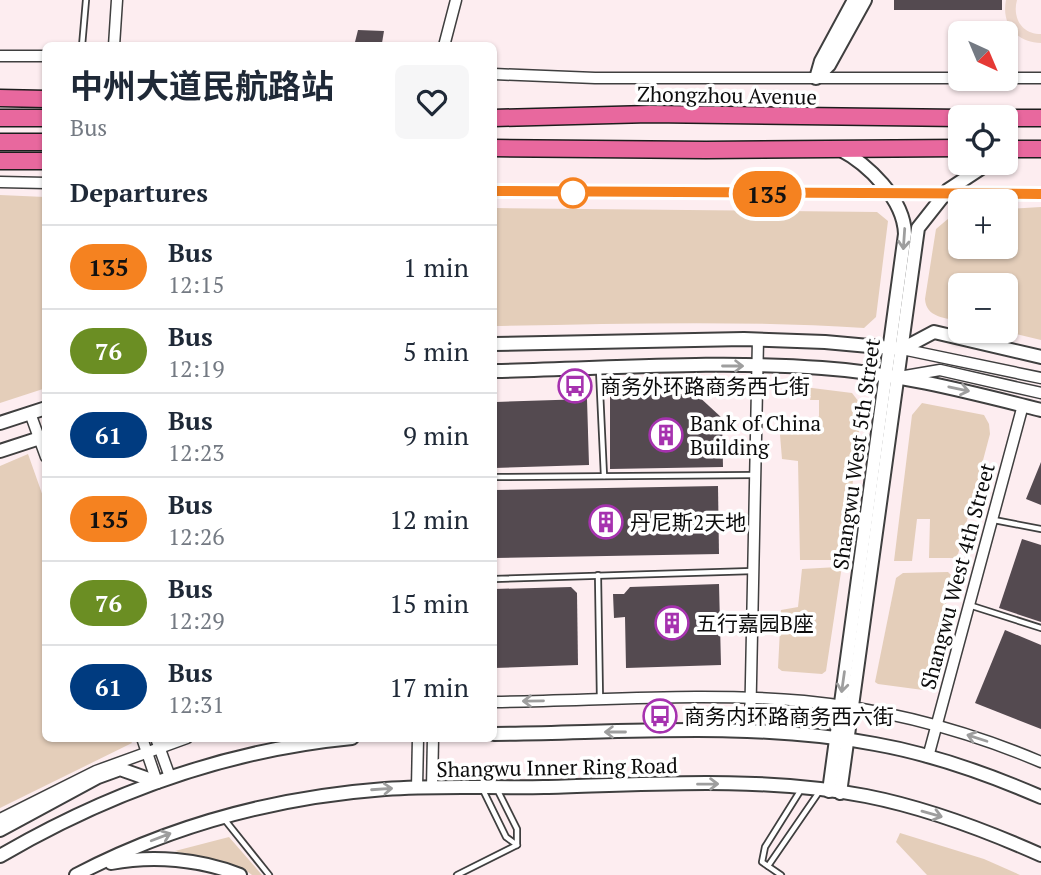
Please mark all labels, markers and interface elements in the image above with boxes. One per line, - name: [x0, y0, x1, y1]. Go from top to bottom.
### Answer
- north arrow: [948, 21, 1018, 91]
- map controls: [948, 21, 1018, 343]
- text: 中州大道民航路站: [70, 64, 334, 107]
- button: heart: [395, 65, 469, 139]
- street label: Zhongzhou Avenue: [637, 79, 817, 111]
- button: locate: [948, 105, 1018, 175]
- text: Bus: [70, 112, 107, 143]
- line badge: 135: [727, 171, 807, 217]
- text: Departures: [70, 175, 208, 209]
- unlabelled marker: [558, 178, 588, 208]
- text: 135: [747, 178, 787, 210]
- button: +: [948, 189, 1018, 259]
- one-way arrow: [897, 227, 910, 249]
- text: Bus: [168, 235, 213, 269]
- text: 1 min: [403, 250, 469, 284]
- text: 135: [88, 251, 129, 283]
- text: 12:15: [168, 269, 225, 300]
- button: −: [948, 273, 1018, 343]
- text: Bus: [168, 319, 213, 353]
- text: 5 min: [403, 334, 469, 368]
- text: 76: [95, 335, 122, 367]
- street label: Shangwu West 5th Street: [826, 336, 886, 572]
- text: 12:19: [168, 353, 225, 384]
- one-way arrow: [721, 359, 744, 373]
- bus stop icon: 商务外环路商务西七街: [556, 367, 594, 405]
- place label: 商务外环路商务西七街: [600, 372, 810, 400]
- one-way arrow: [947, 383, 970, 397]
- text: Bus: [168, 403, 213, 437]
- place label: Bank of China Building: [690, 409, 821, 461]
- building icon: Bank of China Building: [647, 416, 685, 454]
- text: 9 min: [403, 418, 469, 452]
- text: 61: [95, 419, 122, 451]
- text: 12:23: [168, 437, 225, 468]
- street label: Shangwu West 4th Street: [913, 459, 1001, 692]
- text: Bus: [168, 487, 213, 521]
- text: 12 min: [389, 502, 469, 536]
- text: 135: [88, 503, 129, 535]
- building icon: 丹尼斯2天地: [587, 503, 625, 541]
- place label: 丹尼斯2天地: [630, 508, 746, 536]
- text: 12:26: [168, 521, 225, 552]
- text: Bus: [168, 571, 213, 605]
- text: 15 min: [389, 586, 469, 620]
- text: 76: [95, 587, 122, 619]
- building icon: 五行嘉园B座: [653, 604, 691, 642]
- text: 12:29: [168, 605, 225, 636]
- place label: 五行嘉园B座: [696, 609, 814, 637]
- text: Bus: [168, 655, 213, 689]
- text: 17 min: [389, 670, 469, 704]
- text: 61: [95, 671, 122, 703]
- one-way arrow: [837, 671, 850, 693]
- text: 12:31: [168, 689, 225, 720]
- one-way arrow: [522, 695, 545, 708]
- bus stop icon: 商务内环路商务西六街: [641, 697, 679, 735]
- place label: 商务内环路商务西六街: [684, 702, 894, 730]
- one-way arrow: [603, 725, 626, 739]
- one-way arrow: [966, 731, 988, 744]
- street label: Shangwu Inner Ring Road: [436, 751, 678, 783]
- one-way arrow: [696, 777, 719, 790]
- one-way arrow: [370, 783, 393, 796]
- one-way arrow: [921, 808, 943, 821]
- one-way arrow: [149, 830, 171, 843]

